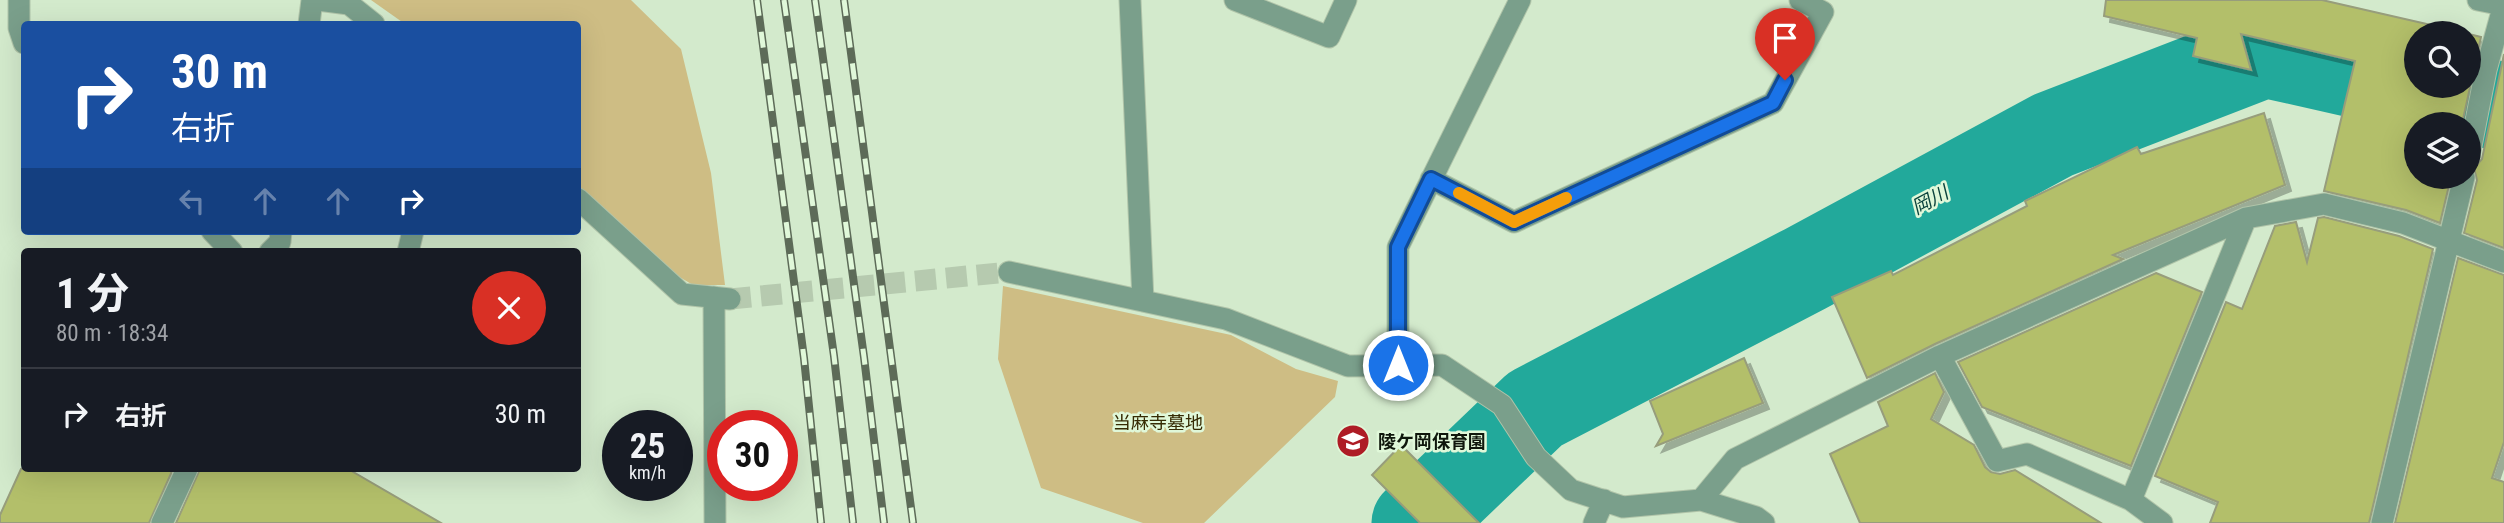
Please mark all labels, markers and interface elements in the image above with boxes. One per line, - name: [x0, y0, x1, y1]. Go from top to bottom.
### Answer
- pin: [1755, 8, 1815, 80]
- icon: arrive: [1766, 19, 1804, 57]
- map controls: [2404, 21, 2481, 189]
- button: search: [2404, 21, 2481, 98]
- text: 30 m: [171, 43, 268, 100]
- icon: right: [56, 49, 147, 140]
- text: 右折: [171, 109, 235, 147]
- button: layers: [2404, 112, 2481, 189]
- water label: 岡川: [1908, 180, 1954, 219]
- icon: left: [173, 182, 211, 220]
- icon: ahead: [246, 182, 284, 220]
- icon: ahead: [319, 182, 357, 220]
- icon: right: [392, 182, 430, 220]
- text: 1 分: [56, 269, 129, 318]
- button: close: [472, 271, 546, 345]
- text: 80 m · 18:34: [56, 320, 168, 347]
- position arrow: [1361, 328, 1435, 402]
- icon: right: [56, 395, 94, 433]
- text: 30 m: [495, 399, 546, 429]
- text: 右折: [115, 401, 167, 431]
- speed limit sign: 30: [707, 410, 798, 501]
- park label: 当麻寺墓地: [1113, 412, 1203, 433]
- school or university icon: 陵ケ岡保育園: [1334, 422, 1372, 460]
- text: 25: [630, 426, 665, 467]
- place label: 陵ケ岡保育園: [1378, 431, 1486, 452]
- text: km/h: [629, 462, 666, 483]

